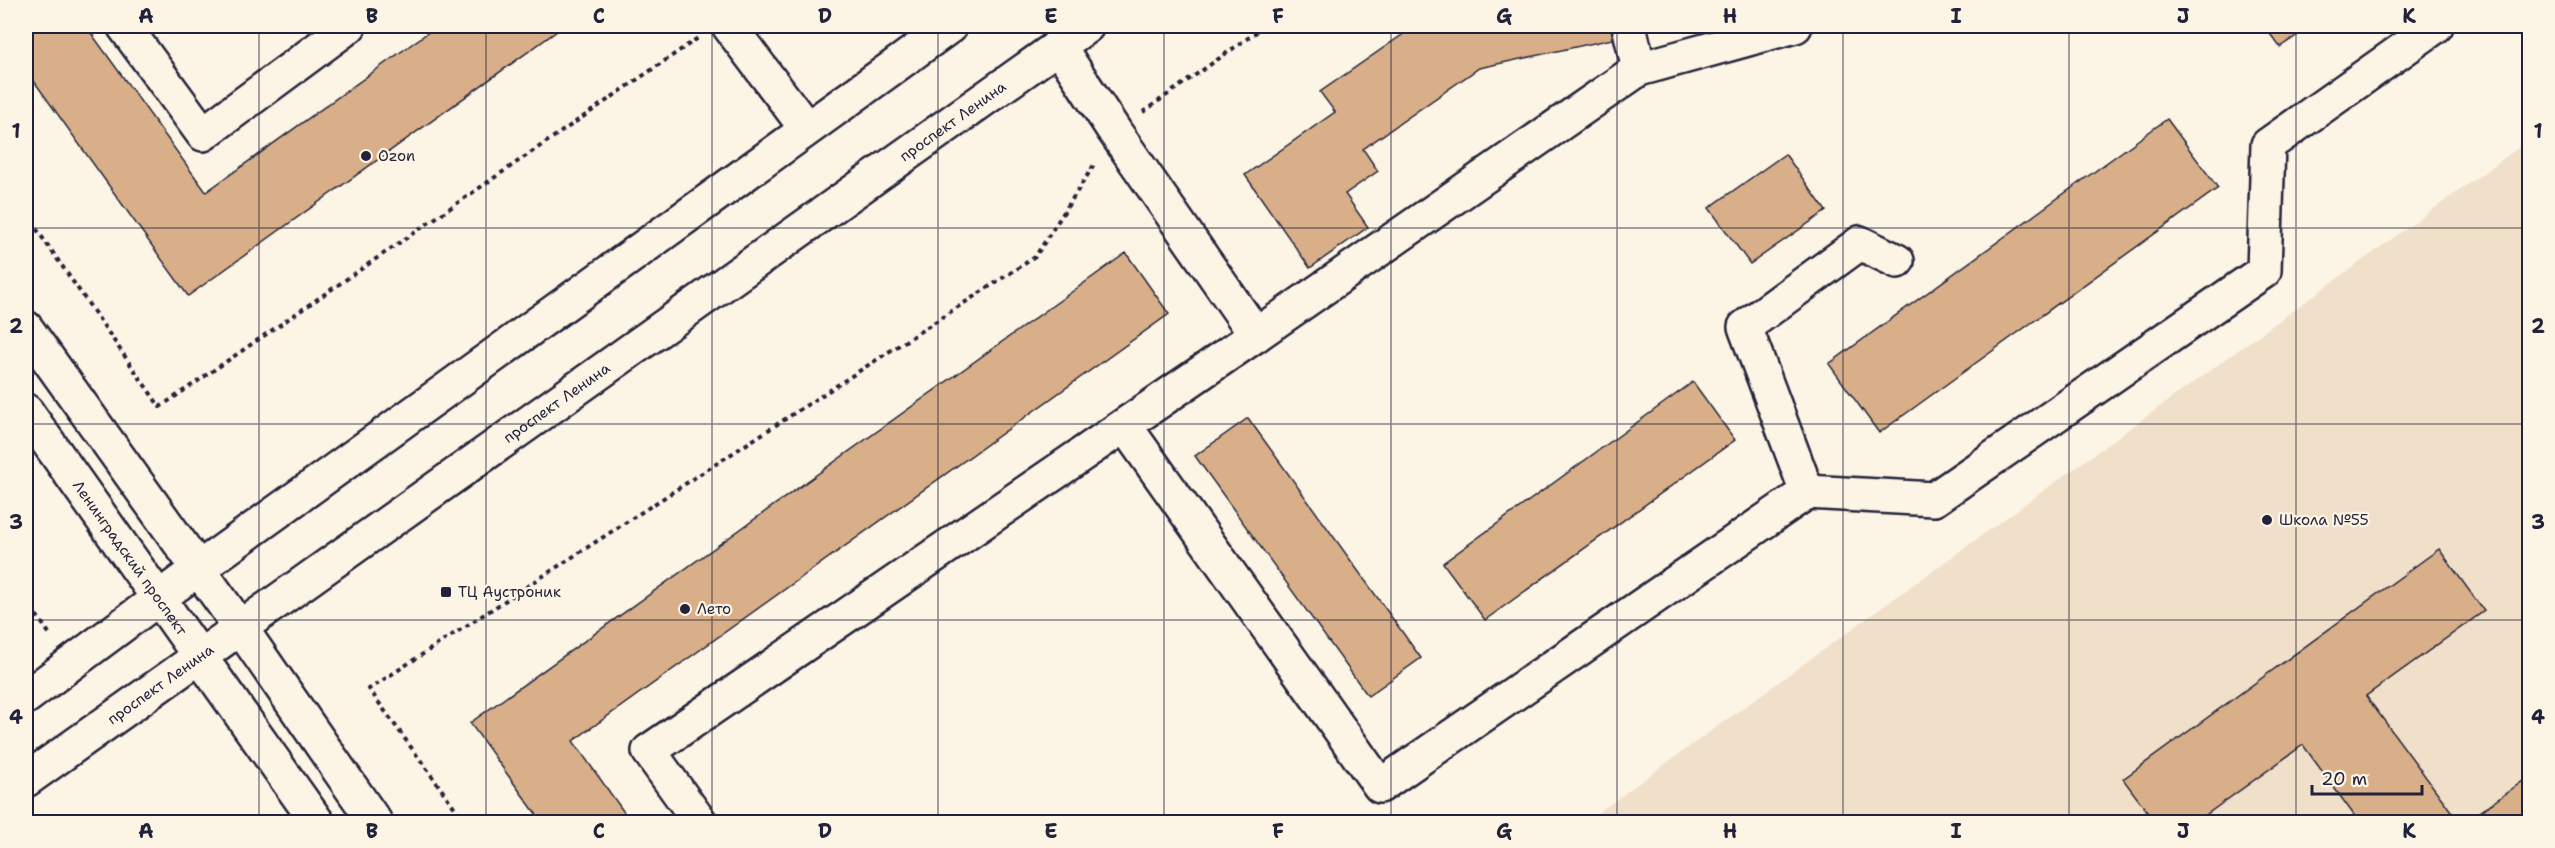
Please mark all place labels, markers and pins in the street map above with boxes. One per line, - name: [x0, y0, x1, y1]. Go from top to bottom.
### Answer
- place label: Ozon: [378, 146, 415, 166]
- marker: Ozon: [359, 149, 373, 163]
- place label: Школа №55: [2279, 510, 2369, 530]
- marker: Школа №55: [2260, 513, 2274, 527]
- place label: ТЦ Аустроник: [458, 582, 561, 602]
- marker: ТЦ Аустроник: [439, 585, 453, 599]
- place label: Лето: [697, 599, 731, 619]
- marker: Лето: [678, 602, 692, 616]

